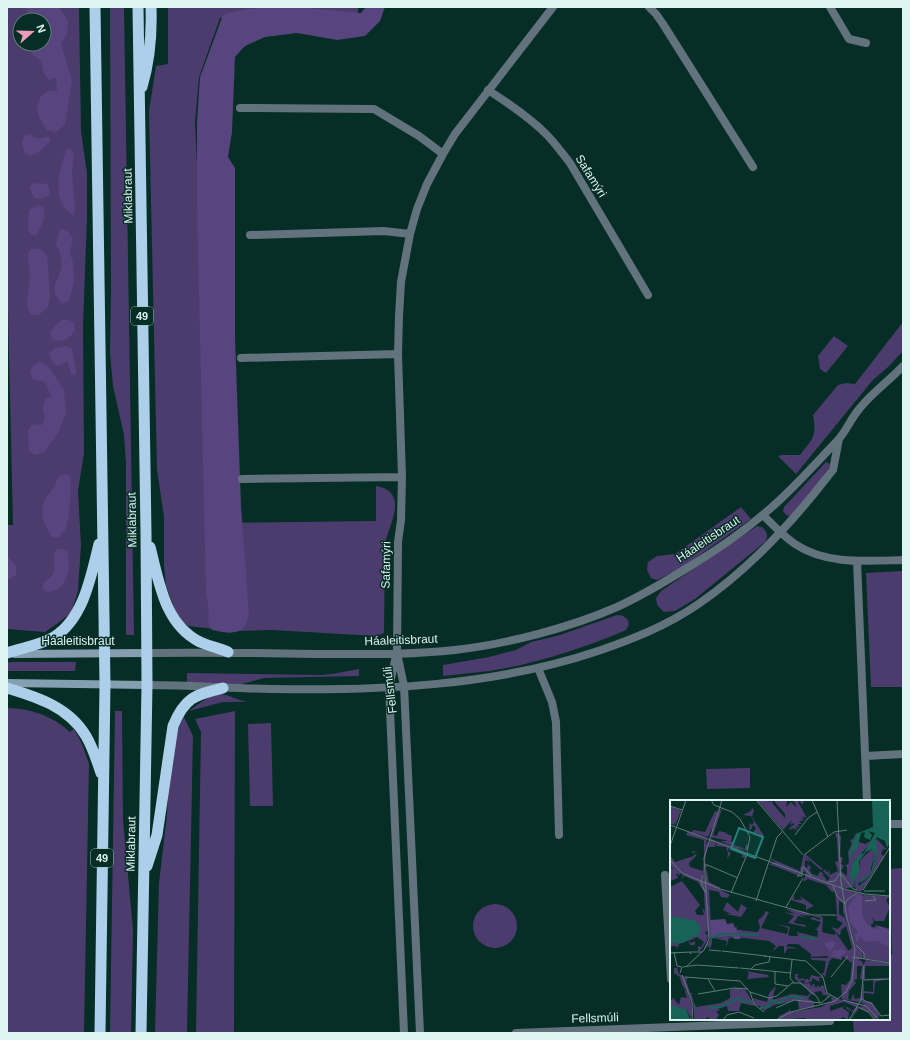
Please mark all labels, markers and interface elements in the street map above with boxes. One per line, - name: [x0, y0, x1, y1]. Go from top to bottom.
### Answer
- north arrow: [12, 12, 52, 52]
- text: N: [34, 23, 48, 34]
- street label: Safamýri: [573, 152, 609, 200]
- street label: Miklabraut: [121, 168, 135, 224]
- road number: 49: [131, 307, 153, 325]
- street label: Miklabraut: [125, 492, 139, 548]
- street label: Háaleitisbraut: [674, 512, 743, 565]
- street label: Safamýri: [379, 541, 393, 589]
- street label: Háaleitisbraut: [364, 632, 439, 648]
- street label: Háaleitisbraut: [41, 634, 115, 648]
- street label: Fellsmúli: [380, 666, 400, 714]
- inset map: [670, 800, 890, 1020]
- street label: Miklabraut: [124, 816, 138, 872]
- road number: 49: [91, 849, 113, 867]
- street label: Fellsmúli: [571, 1010, 619, 1026]

